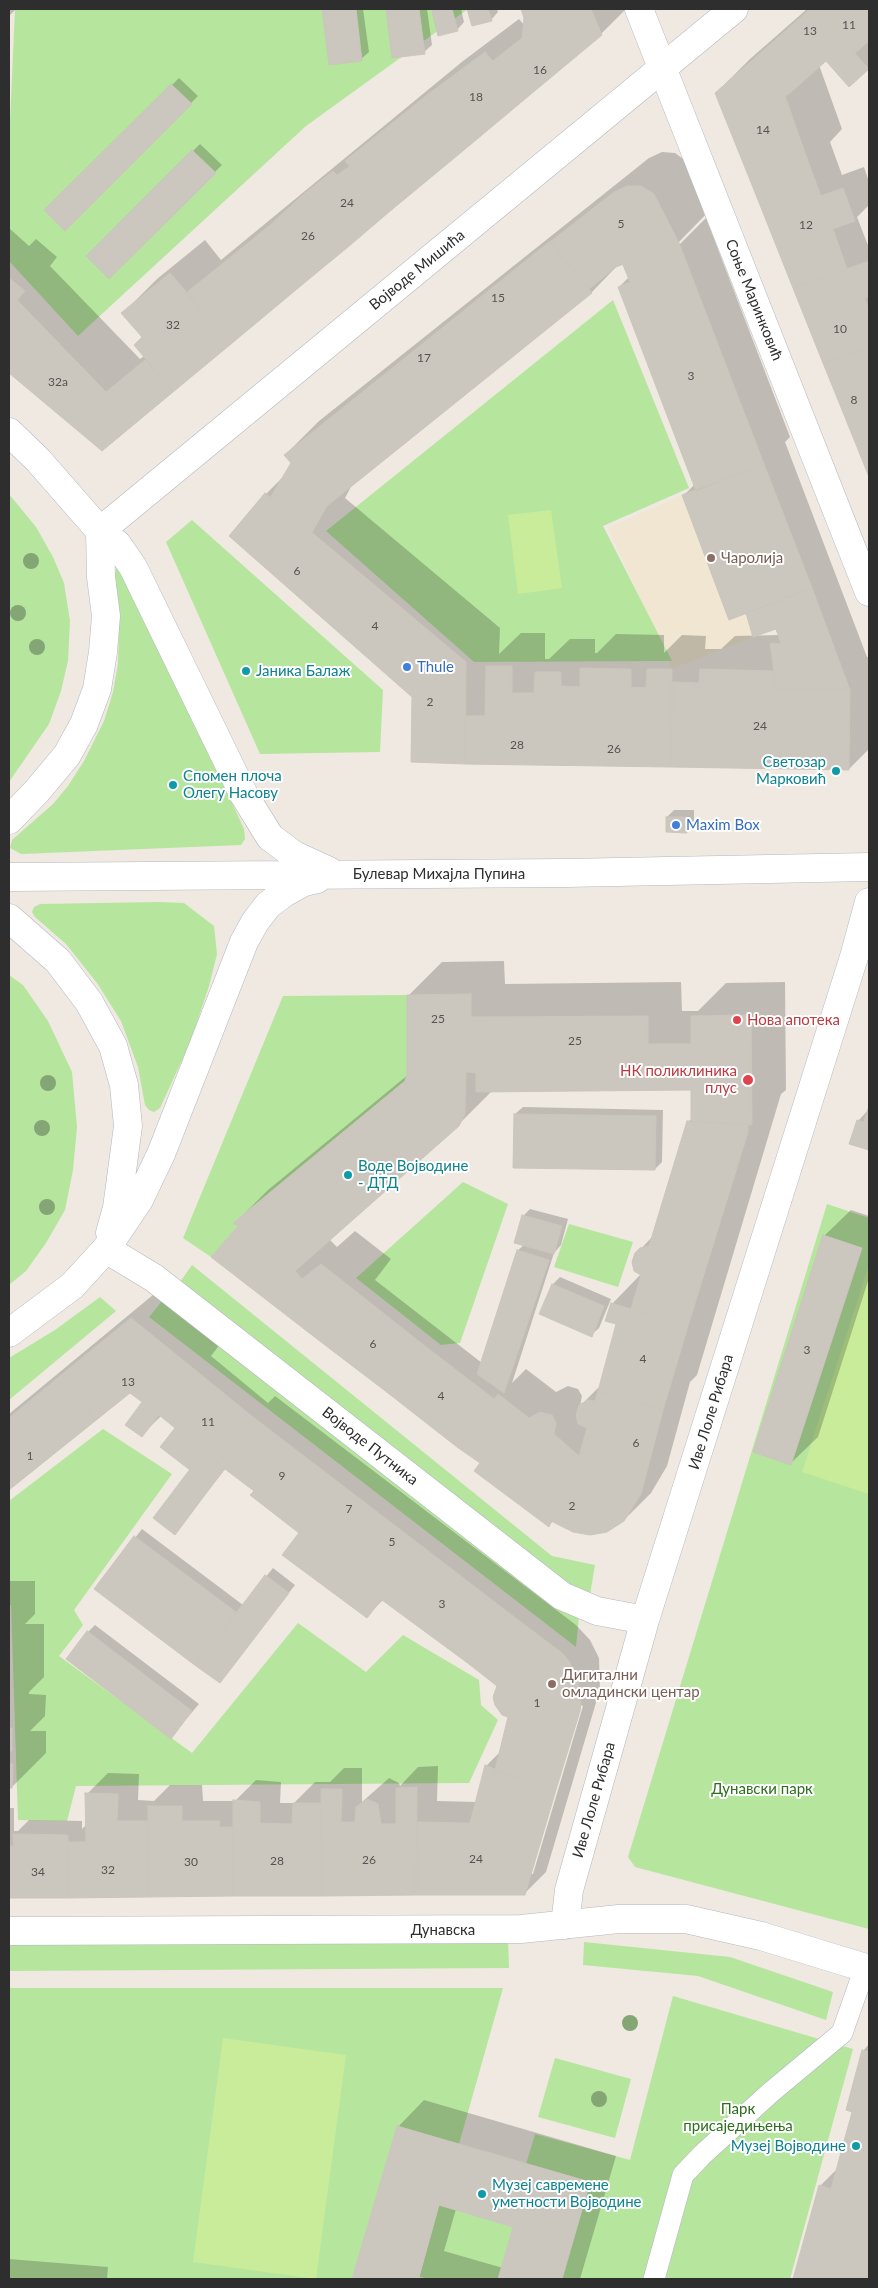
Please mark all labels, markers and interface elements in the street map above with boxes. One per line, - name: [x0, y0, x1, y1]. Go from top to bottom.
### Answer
- house number: 11: [842, 18, 856, 32]
- house number: 13: [803, 24, 817, 38]
- house number: 16: [533, 63, 547, 77]
- house number: 18: [469, 90, 483, 104]
- house number: 14: [756, 123, 770, 137]
- house number: 24: [340, 196, 354, 210]
- house number: 5: [618, 217, 624, 231]
- house number: 12: [799, 218, 813, 232]
- street label: Војводе Мишића: [366, 226, 468, 314]
- house number: 26: [301, 229, 315, 243]
- street label: Соње Маринковић: [721, 237, 787, 363]
- house number: 15: [491, 291, 505, 305]
- house number: 32: [166, 318, 180, 332]
- house number: 10: [833, 322, 847, 336]
- house number: 17: [417, 351, 431, 365]
- house number: 3: [688, 369, 694, 383]
- house number: 32a: [48, 375, 68, 389]
- house number: 8: [851, 393, 857, 407]
- place label: Чаролија: [721, 549, 783, 567]
- marker: Чаролија: [705, 552, 717, 564]
- house number: 6: [294, 564, 300, 578]
- house number: 4: [372, 619, 378, 633]
- place label: Thule: [417, 658, 454, 676]
- marker: Thule: [401, 661, 413, 673]
- place label: Јаника Балаж: [256, 662, 350, 680]
- marker: Јаника Балаж: [240, 665, 252, 677]
- house number: 2: [427, 695, 433, 709]
- house number: 24: [753, 719, 767, 733]
- house number: 28: [510, 738, 524, 752]
- house number: 26: [607, 742, 621, 756]
- place label: Светозар Марковић: [756, 753, 826, 788]
- marker: Светозар Марковић: [830, 765, 842, 777]
- place label: Спомен плоча Олегу Насову: [183, 767, 282, 802]
- marker: Спомен плоча Олегу Насову: [167, 779, 179, 791]
- place label: Maxim Box: [686, 816, 760, 834]
- marker: Maxim Box: [670, 819, 682, 831]
- street label: Булевар Михајла Пупина: [353, 865, 525, 883]
- place label: Нова апотека: [747, 1011, 840, 1029]
- house number: 25: [431, 1012, 445, 1026]
- marker: Нова апотека: [731, 1014, 743, 1026]
- house number: 25: [568, 1034, 582, 1048]
- place label: НК поликлиника плус: [620, 1062, 737, 1097]
- marker: НК поликлиника плус: [741, 1073, 755, 1087]
- place label: Воде Војводине - ДТД: [358, 1157, 468, 1192]
- marker: Воде Војводине - ДТД: [342, 1169, 354, 1181]
- house number: 6: [370, 1337, 376, 1351]
- house number: 3: [804, 1343, 810, 1357]
- house number: 4: [640, 1352, 646, 1366]
- street label: Иве Лоле Рибара: [685, 1352, 737, 1472]
- house number: 13: [121, 1375, 135, 1389]
- house number: 4: [438, 1389, 444, 1403]
- street label: Војводе Путника: [318, 1403, 422, 1489]
- house number: 11: [201, 1415, 215, 1429]
- house number: 6: [633, 1436, 639, 1450]
- house number: 1: [27, 1449, 33, 1463]
- house number: 9: [279, 1469, 285, 1483]
- house number: 2: [569, 1499, 575, 1513]
- house number: 7: [346, 1502, 352, 1516]
- house number: 5: [389, 1535, 395, 1549]
- house number: 3: [439, 1597, 445, 1611]
- place label: Дигитални омладински центар: [562, 1666, 700, 1701]
- marker: Дигитални омладински центар: [546, 1678, 558, 1690]
- house number: 1: [534, 1696, 540, 1710]
- street label: Иве Лоле Рибара: [569, 1740, 619, 1860]
- park label: Дунавски парк: [711, 1780, 813, 1798]
- house number: 24: [469, 1852, 483, 1866]
- house number: 26: [362, 1853, 376, 1867]
- house number: 28: [270, 1854, 284, 1868]
- house number: 30: [184, 1855, 198, 1869]
- house number: 32: [101, 1863, 115, 1877]
- house number: 34: [31, 1865, 45, 1879]
- street label: Дунавска: [411, 1921, 475, 1939]
- park label: Парк присаједињења: [683, 2100, 793, 2135]
- place label: Музеј Војводине: [731, 2137, 846, 2155]
- marker: Музеј Војводине: [850, 2140, 862, 2152]
- place label: Музеј савремене уметности Војводине: [492, 2176, 641, 2211]
- marker: Музеј савремене уметности Војводине: [476, 2188, 488, 2200]

